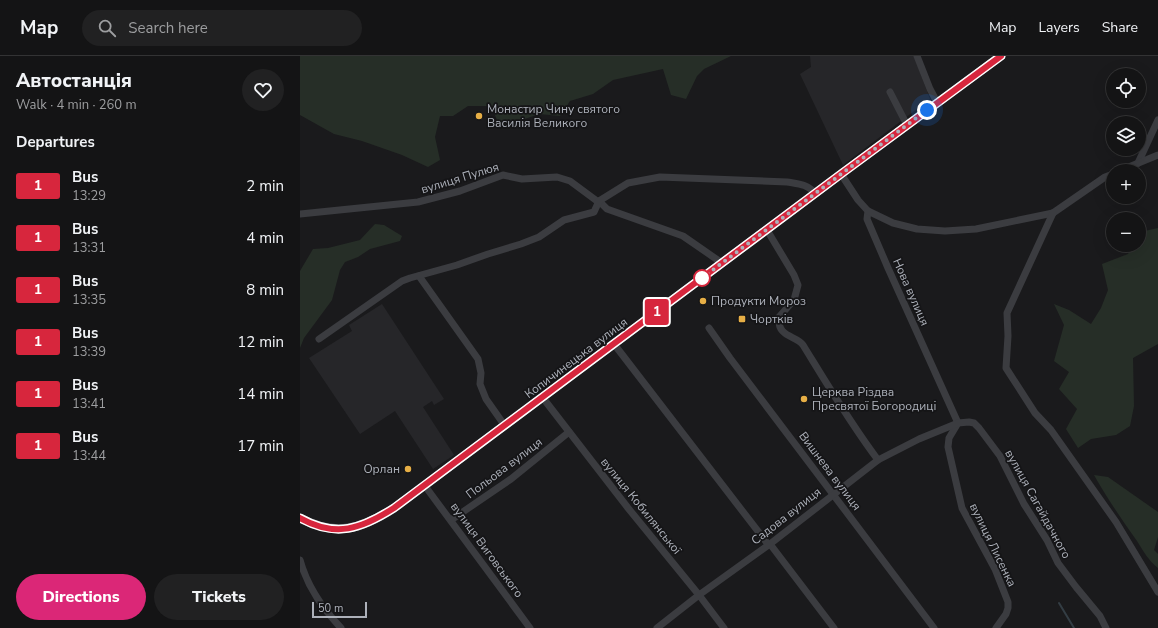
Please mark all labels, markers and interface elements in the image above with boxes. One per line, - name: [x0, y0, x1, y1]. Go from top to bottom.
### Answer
- search box: [82, 10, 362, 46]
- text: Map: [20, 15, 58, 41]
- icon: search: [96, 17, 118, 39]
- text: Search here: [128, 18, 208, 38]
- text: Map: [989, 18, 1016, 37]
- text: Layers: [1038, 18, 1080, 37]
- text: Share: [1102, 18, 1138, 37]
- text: Автостанція: [16, 68, 132, 94]
- map controls: [1106, 68, 1146, 252]
- button: locate: [1106, 68, 1146, 108]
- button: heart: [242, 69, 284, 111]
- text: Walk · 4 min · 260 m: [16, 96, 137, 114]
- your location: [917, 100, 937, 120]
- place label: Монастир Чину святого Василія Великого: [487, 101, 620, 131]
- marker: Монастир Чину святого Василія Великого: [474, 111, 484, 121]
- button: layers: [1106, 116, 1146, 156]
- text: Departures: [16, 132, 95, 152]
- street label: вулиця Пулюя: [419, 159, 501, 197]
- button: +: [1106, 164, 1146, 204]
- text: Bus: [72, 167, 98, 187]
- text: 1: [34, 176, 42, 195]
- text: 2 min: [246, 176, 284, 196]
- text: 13:29: [72, 187, 106, 205]
- button: −: [1106, 212, 1146, 252]
- text: Bus: [72, 219, 98, 239]
- text: 1: [34, 228, 42, 247]
- text: 4 min: [246, 228, 284, 248]
- text: 13:31: [72, 239, 106, 257]
- street label: Нова вулиця: [889, 256, 933, 328]
- unlabelled marker: [693, 269, 711, 287]
- text: Bus: [72, 271, 98, 291]
- text: 1: [34, 280, 42, 299]
- text: 8 min: [246, 280, 284, 300]
- text: 13:35: [72, 291, 106, 309]
- place label: Продукти Мороз: [711, 293, 806, 309]
- marker: Продукти Мороз: [698, 296, 708, 306]
- line badge: 1: [644, 299, 670, 325]
- text: 1: [653, 302, 661, 321]
- place label: Чортків: [750, 311, 794, 327]
- street label: Копичинецька вулиця: [521, 314, 631, 402]
- marker: Чортків: [737, 314, 747, 324]
- text: Bus: [72, 323, 98, 343]
- text: 1: [34, 332, 42, 351]
- text: 12 min: [237, 332, 284, 352]
- text: 13:39: [72, 343, 106, 361]
- text: Bus: [72, 375, 98, 395]
- text: 1: [34, 384, 42, 403]
- text: 14 min: [237, 384, 284, 404]
- place label: Церква Різдва Пресвятої Богородиці: [812, 384, 936, 414]
- marker: Церква Різдва Пресвятої Богородиці: [799, 394, 809, 404]
- text: 13:41: [72, 395, 106, 413]
- text: Bus: [72, 427, 98, 447]
- street label: Вишнева вулиця: [795, 428, 865, 514]
- street label: Польова вулиця: [462, 434, 546, 502]
- text: 1: [34, 436, 42, 455]
- text: 17 min: [237, 436, 284, 456]
- text: 13:44: [72, 447, 106, 465]
- street label: вулиця Сагайдачного: [1001, 447, 1075, 562]
- street label: вулиця Кобилянської: [597, 454, 686, 558]
- place label: Орлан: [363, 461, 400, 477]
- marker: Орлан: [403, 464, 413, 474]
- street label: Садова вулиця: [748, 484, 824, 548]
- street label: вулиця Виговського: [447, 499, 527, 601]
- street label: вулиця Лисенка: [966, 501, 1020, 589]
- button: Directions: [16, 574, 146, 620]
- button: Tickets: [154, 574, 284, 620]
- scale bar: [312, 600, 367, 619]
- text: 50 m: [318, 601, 343, 616]

